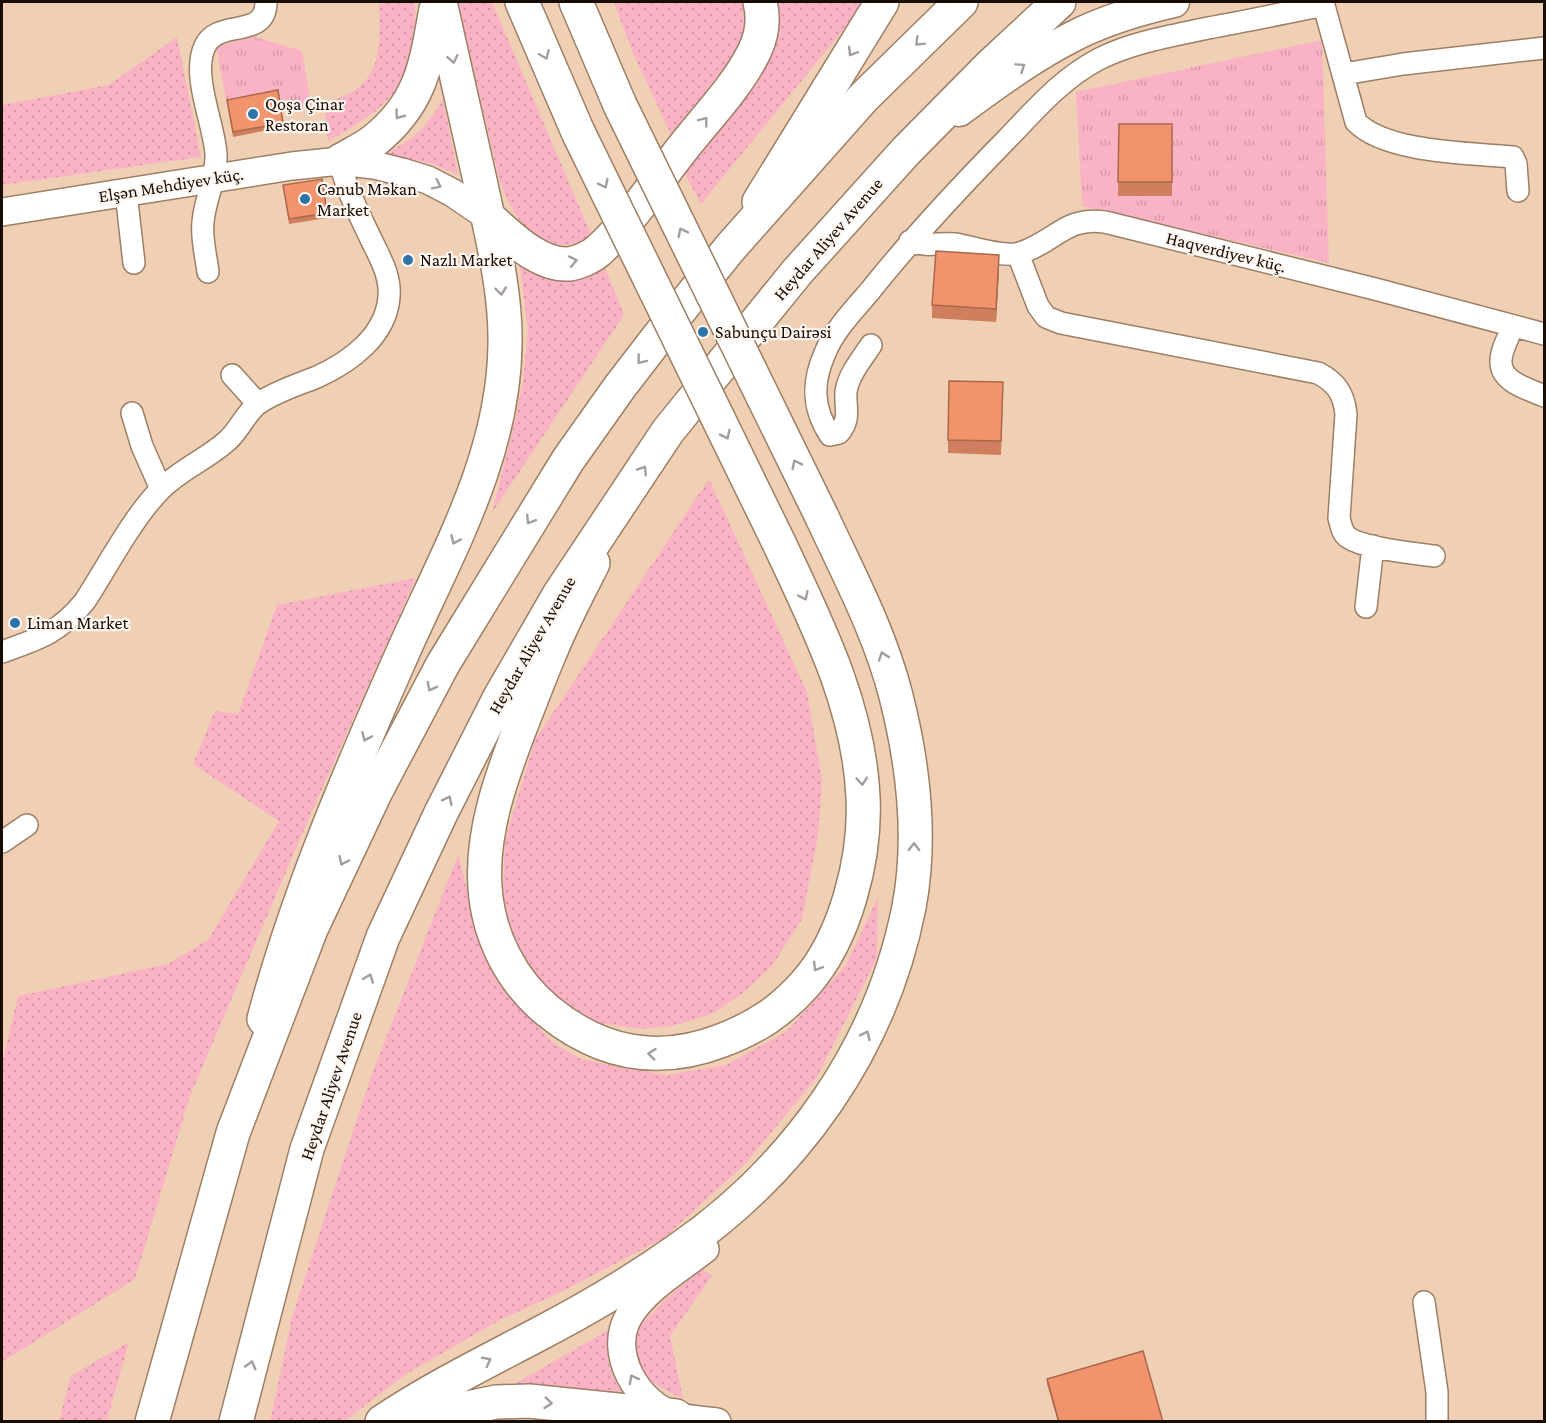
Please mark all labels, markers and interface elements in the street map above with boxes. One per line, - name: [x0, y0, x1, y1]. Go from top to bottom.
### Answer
- one-way arrow: [915, 36, 926, 46]
- one-way arrow: [848, 45, 859, 56]
- one-way arrow: [537, 49, 549, 60]
- one-way arrow: [445, 53, 458, 63]
- one-way arrow: [1015, 63, 1026, 74]
- place label: Qoşa Çinar Restoran: [265, 94, 345, 135]
- marker: Qoşa Çinar Restoran: [246, 107, 260, 121]
- one-way arrow: [395, 108, 406, 119]
- one-way arrow: [696, 117, 707, 128]
- street label: Elşən Mehdiyev küç.: [97, 164, 245, 206]
- street label: Heydar Aliyev Avenue: [769, 174, 887, 304]
- one-way arrow: [431, 177, 442, 189]
- one-way arrow: [596, 178, 608, 189]
- place label: Cənub Məkan Market: [317, 179, 417, 220]
- marker: Cənub Məkan Market: [298, 192, 312, 206]
- street label: Haqverdiyev küç.: [1164, 227, 1288, 277]
- one-way arrow: [678, 228, 690, 239]
- place label: Nazlı Market: [420, 250, 513, 270]
- marker: Nazlı Market: [401, 253, 415, 267]
- one-way arrow: [568, 255, 578, 268]
- one-way arrow: [494, 286, 506, 295]
- place label: Sabunçu Dairəsi: [715, 322, 832, 342]
- marker: Sabunçu Dairəsi: [696, 325, 710, 339]
- one-way arrow: [638, 353, 649, 364]
- one-way arrow: [719, 429, 730, 439]
- one-way arrow: [792, 460, 803, 470]
- one-way arrow: [636, 465, 647, 476]
- one-way arrow: [526, 514, 538, 524]
- one-way arrow: [450, 534, 462, 545]
- street label: Heydar Aliyev Avenue: [484, 572, 580, 717]
- one-way arrow: [796, 590, 808, 601]
- place label: Liman Market: [27, 613, 129, 633]
- marker: Liman Market: [8, 616, 22, 630]
- one-way arrow: [877, 651, 890, 662]
- one-way arrow: [426, 681, 438, 692]
- one-way arrow: [361, 731, 373, 742]
- one-way arrow: [855, 777, 868, 786]
- one-way arrow: [441, 795, 452, 806]
- one-way arrow: [908, 843, 920, 852]
- one-way arrow: [338, 855, 350, 866]
- one-way arrow: [812, 961, 824, 971]
- one-way arrow: [361, 973, 374, 984]
- street label: Heydar Aliyev Avenue: [296, 1009, 366, 1163]
- one-way arrow: [859, 1030, 871, 1041]
- one-way arrow: [647, 1048, 657, 1060]
- one-way arrow: [481, 1357, 492, 1368]
- one-way arrow: [244, 1360, 256, 1371]
- one-way arrow: [629, 1375, 640, 1385]
- one-way arrow: [543, 1396, 553, 1409]

